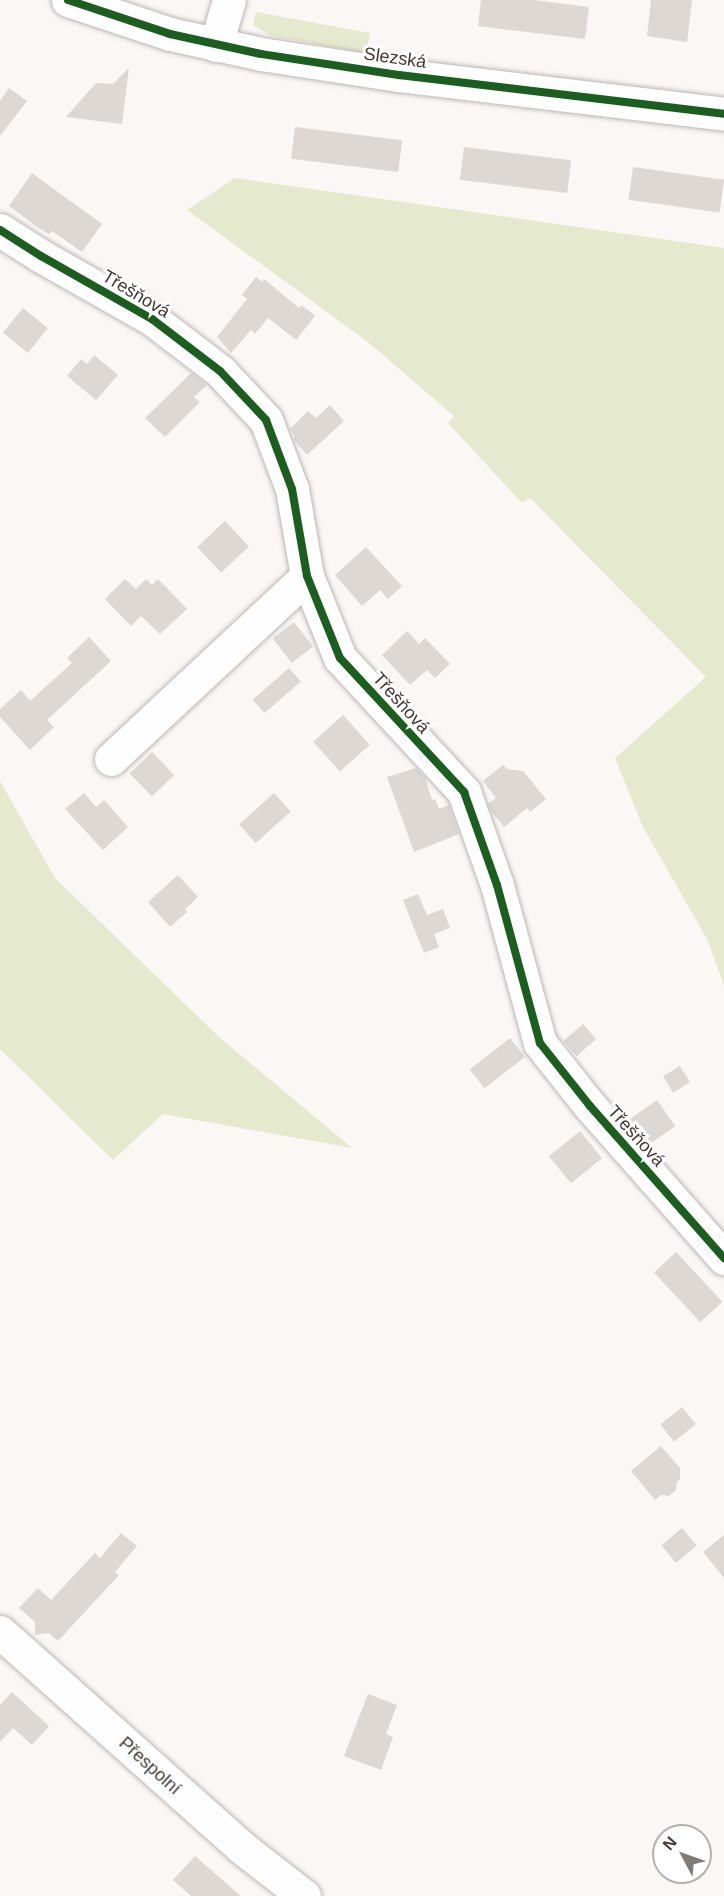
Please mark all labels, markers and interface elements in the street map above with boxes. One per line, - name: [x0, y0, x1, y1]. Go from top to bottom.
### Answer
- street label: Slezská: [362, 43, 428, 73]
- street label: Třešňová: [98, 265, 174, 323]
- street label: Třešňová: [368, 668, 434, 738]
- street label: Třešňová: [603, 1101, 669, 1171]
- street label: Přespolní: [115, 1733, 185, 1799]
- north arrow: [652, 1824, 712, 1884]
- text: N: [659, 1833, 680, 1853]

